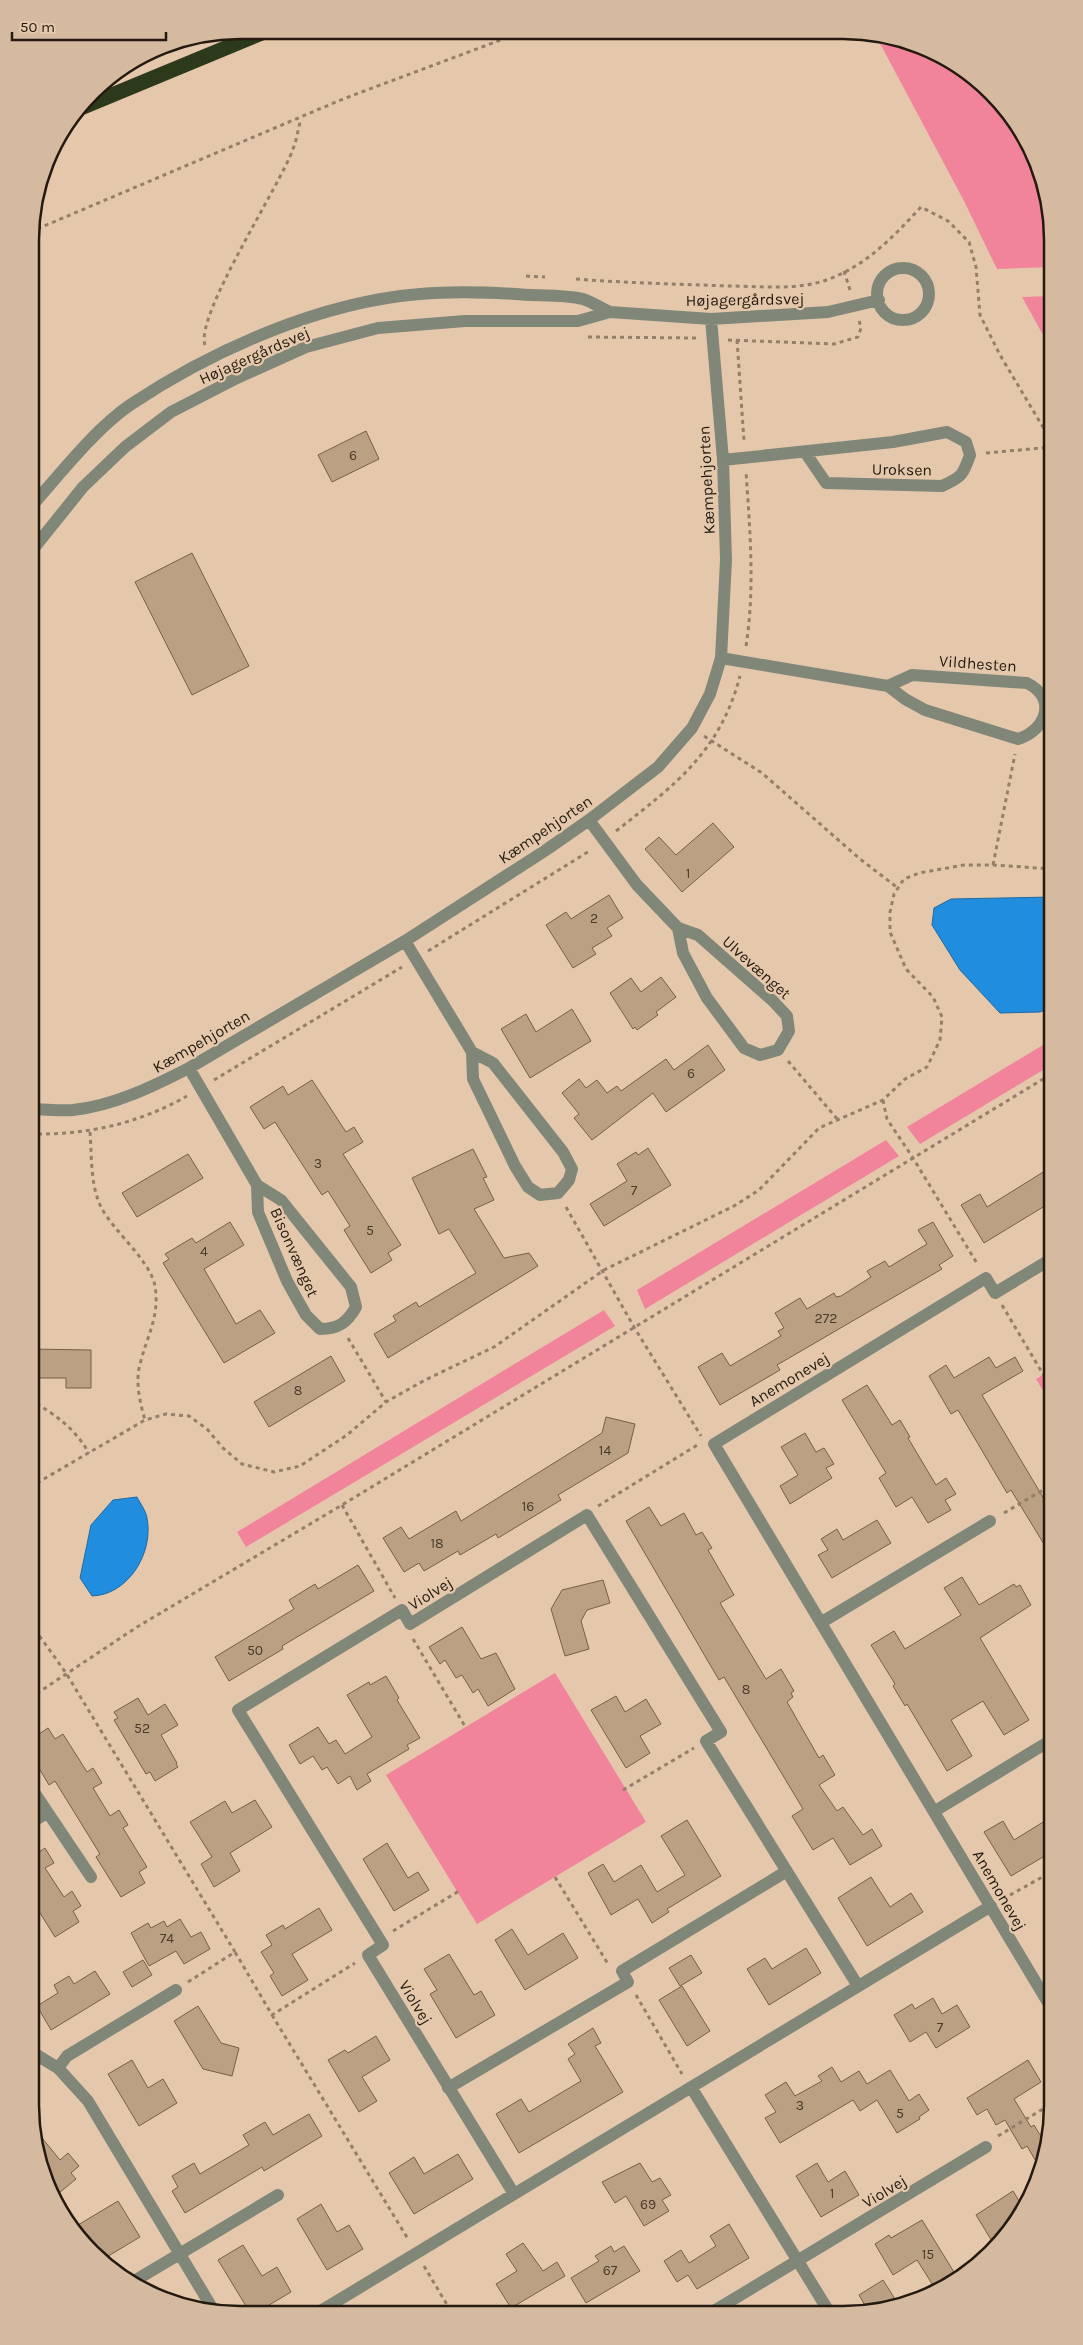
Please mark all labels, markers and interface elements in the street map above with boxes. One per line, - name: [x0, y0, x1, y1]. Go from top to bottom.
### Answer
- scale bar: [12, 10, 166, 42]
- text: 50 m: [20, 18, 55, 36]
- street label: Højagergårdsvej: [685, 289, 805, 310]
- street label: Højagergårdsvej: [196, 323, 312, 388]
- street label: Kæmpehjorten: [694, 425, 719, 535]
- house number: 6: [349, 447, 357, 464]
- street label: Uroksen: [872, 459, 932, 480]
- street label: Vildhesten: [938, 651, 1017, 676]
- street label: Kæmpehjorten: [495, 791, 596, 868]
- house number: 1: [686, 865, 690, 882]
- house number: 2: [590, 910, 598, 927]
- street label: Ulvevænget: [718, 932, 795, 1003]
- street label: Kæmpehjorten: [149, 1006, 253, 1077]
- house number: 6: [687, 1065, 695, 1082]
- house number: 3: [314, 1155, 322, 1172]
- house number: 7: [631, 1182, 638, 1199]
- street label: Bisonvænget: [266, 1204, 323, 1300]
- house number: 5: [366, 1222, 374, 1239]
- house number: 4: [200, 1243, 208, 1260]
- house number: 272: [815, 1310, 837, 1327]
- street label: Anemonevej: [746, 1348, 833, 1411]
- house number: 8: [294, 1382, 302, 1399]
- house number: 14: [599, 1442, 611, 1459]
- house number: 16: [522, 1498, 534, 1515]
- house number: 18: [430, 1535, 444, 1552]
- street label: Violvej: [405, 1573, 456, 1614]
- house number: 50: [247, 1642, 263, 1659]
- house number: 8: [742, 1681, 750, 1698]
- house number: 52: [134, 1720, 150, 1737]
- street label: Anemonevej: [969, 1847, 1030, 1934]
- house number: 74: [160, 1930, 174, 1947]
- street label: Violvej: [395, 1977, 436, 2028]
- house number: 7: [937, 2019, 944, 2036]
- house number: 3: [796, 2097, 804, 2114]
- house number: 5: [896, 2105, 904, 2122]
- street label: Violvej: [859, 2171, 910, 2212]
- house number: 1: [830, 2185, 834, 2202]
- house number: 69: [640, 2196, 656, 2213]
- house number: 15: [922, 2246, 934, 2263]
- house number: 67: [603, 2262, 618, 2279]

